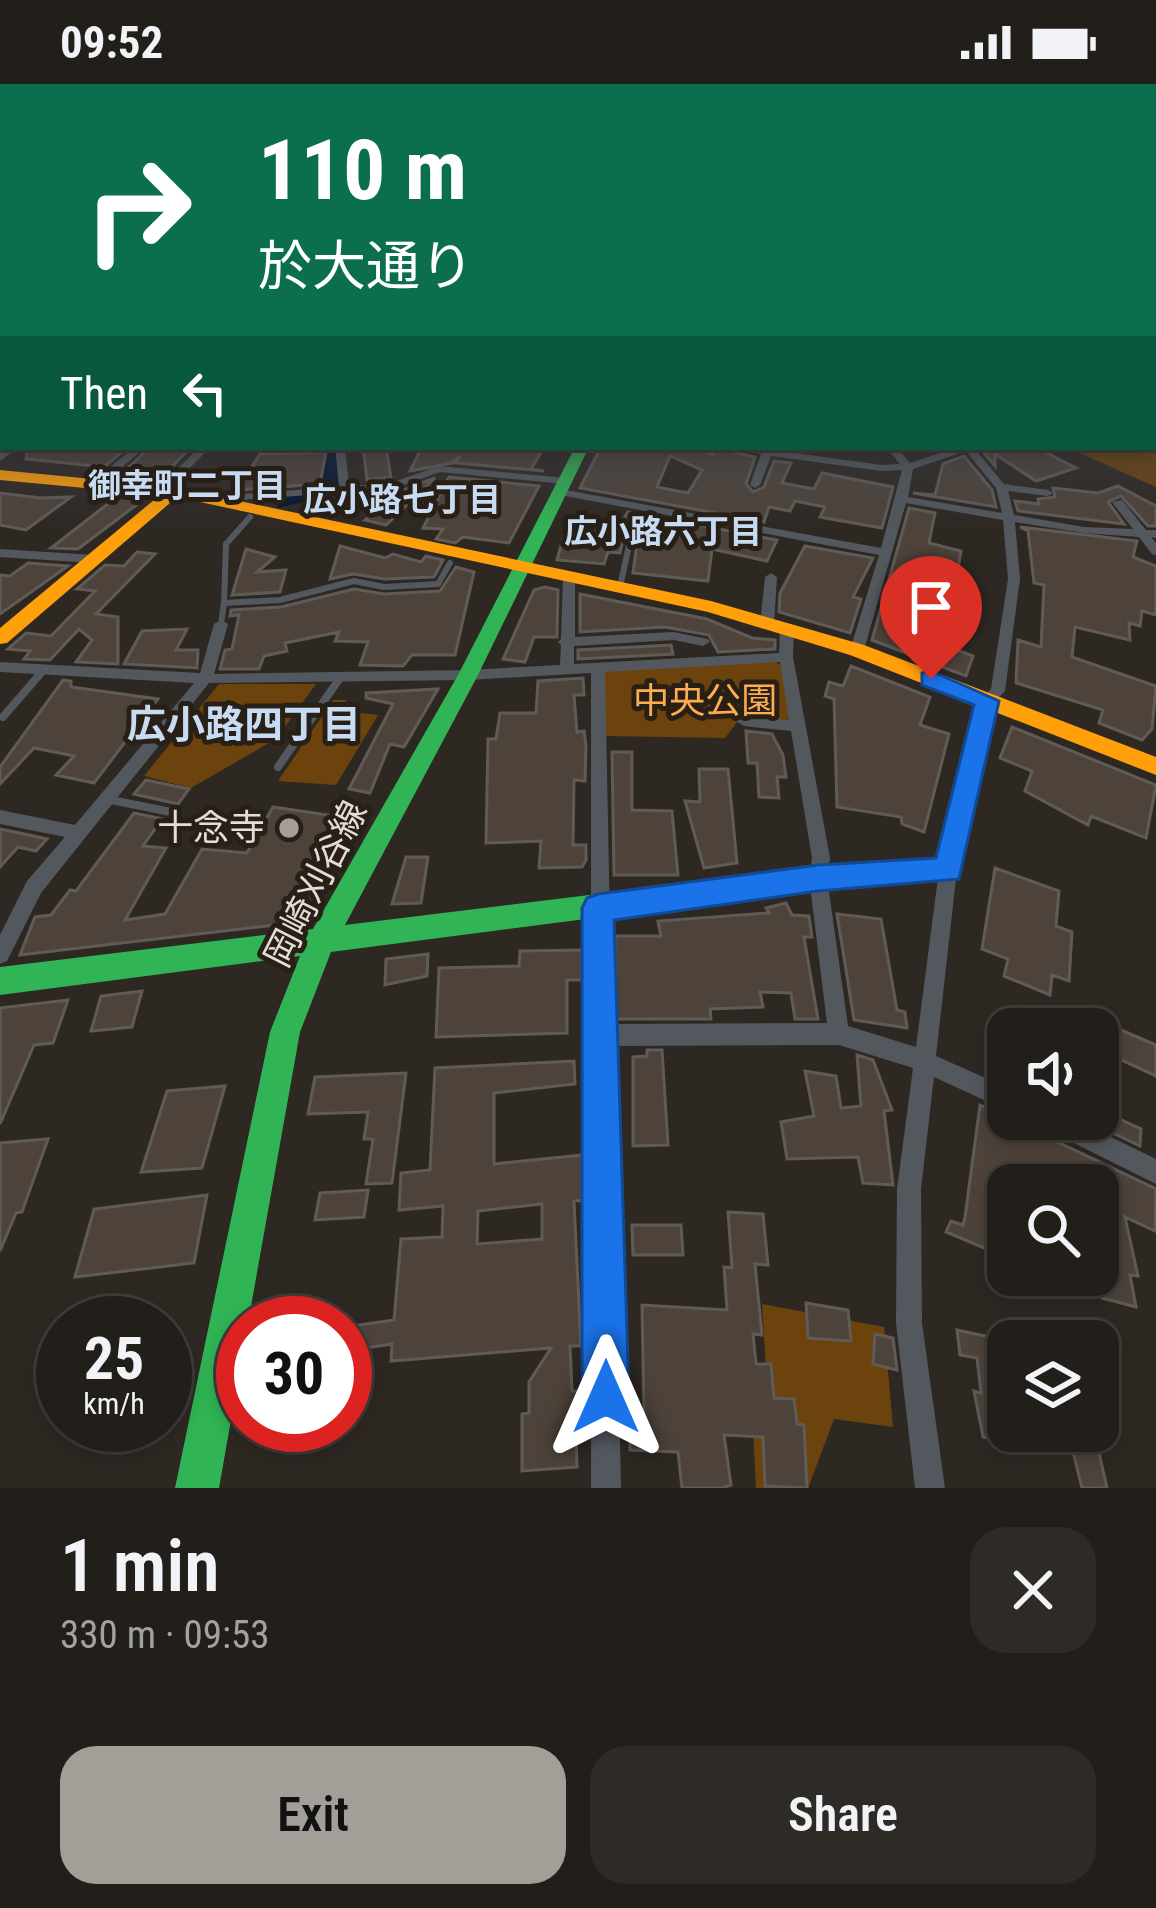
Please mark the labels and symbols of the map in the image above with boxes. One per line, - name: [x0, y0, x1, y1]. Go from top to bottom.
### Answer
- district label: 御幸町二丁目: [88, 466, 286, 505]
- district label: 広小路七丁目: [303, 480, 501, 519]
- district label: 広小路六丁目: [564, 512, 762, 551]
- pin: [880, 556, 982, 679]
- park label: 中央公園: [633, 680, 777, 722]
- district label: 広小路四丁目: [127, 702, 361, 748]
- street label: 岡崎刈谷線: [256, 794, 376, 974]
- place label: 十念寺: [157, 807, 265, 849]
- marker: 十念寺: [276, 815, 302, 841]
- speed limit sign: 30: [216, 1296, 372, 1452]
- position arrow: [543, 1334, 669, 1460]

